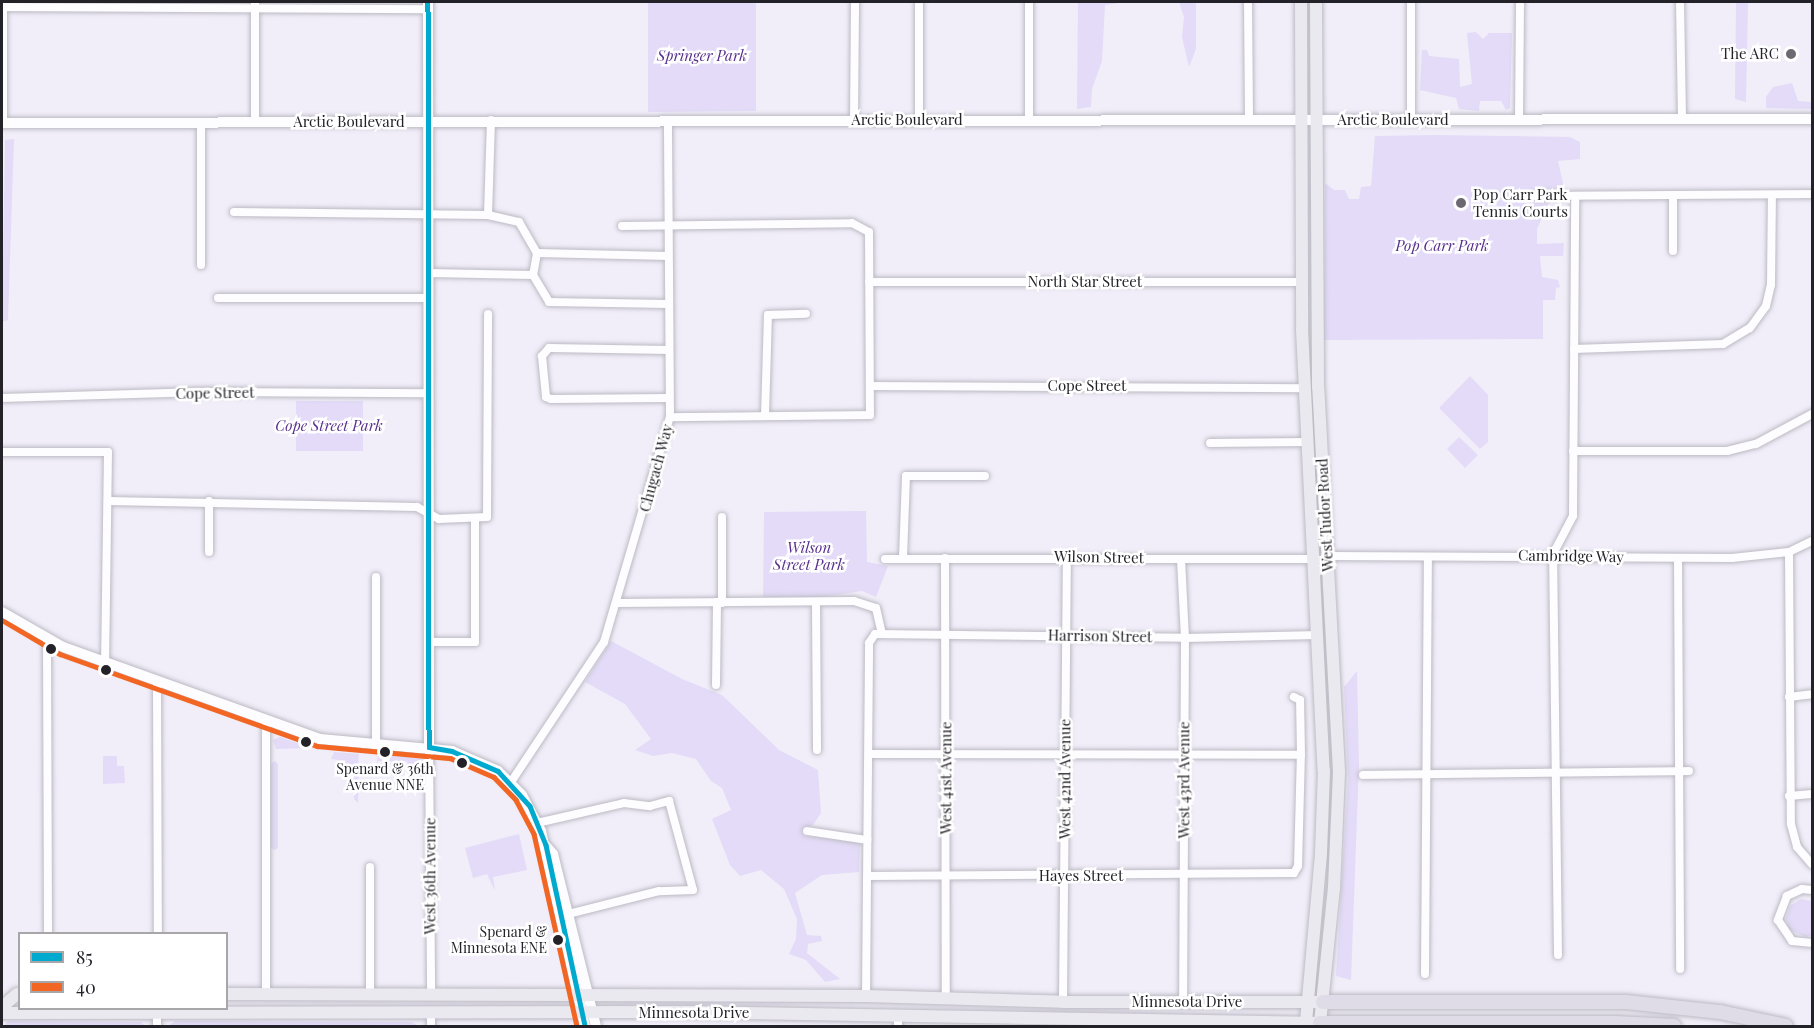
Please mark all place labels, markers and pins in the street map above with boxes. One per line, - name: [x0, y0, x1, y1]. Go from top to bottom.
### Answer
- place label: The ARC: [1720, 45, 1779, 63]
- marker: The ARC: [1784, 47, 1798, 61]
- place label: Pop Carr Park Tennis Courts: [1473, 185, 1568, 220]
- marker: Pop Carr Park Tennis Courts: [1454, 196, 1468, 210]
- unlabelled marker: [45, 643, 57, 655]
- unlabelled marker: [100, 664, 112, 676]
- unlabelled marker: [300, 736, 312, 748]
- marker: Spenard & 36th Avenue NNE: [379, 746, 391, 758]
- unlabelled marker: [456, 757, 468, 769]
- place label: Spenard & 36th Avenue NNE: [336, 761, 434, 794]
- place label: Spenard & Minnesota ENE: [451, 924, 547, 957]
- marker: Spenard & Minnesota ENE: [552, 934, 564, 946]

